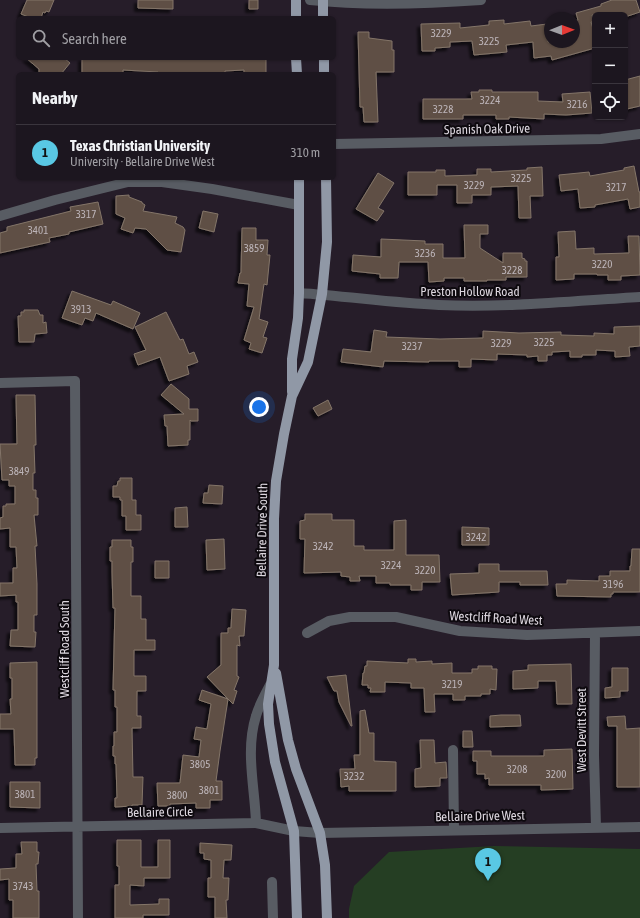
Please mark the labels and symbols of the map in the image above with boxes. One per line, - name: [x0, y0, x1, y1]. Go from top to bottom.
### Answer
- north arrow: [544, 12, 580, 48]
- house number: 3229: [431, 27, 451, 39]
- house number: 3225: [479, 35, 499, 47]
- house number: 3224: [480, 94, 500, 106]
- house number: 3216: [567, 98, 587, 110]
- house number: 3228: [433, 103, 453, 115]
- street label: Spanish Oak Drive: [444, 121, 530, 137]
- house number: 3225: [511, 172, 531, 184]
- house number: 3229: [464, 179, 484, 191]
- house number: 3217: [606, 181, 626, 193]
- house number: 3317: [76, 208, 96, 220]
- house number: 3401: [28, 224, 48, 236]
- house number: 3859: [244, 242, 264, 254]
- house number: 3236: [415, 247, 435, 259]
- house number: 3220: [592, 258, 612, 270]
- house number: 3228: [502, 264, 522, 276]
- street label: Preston Hollow Road: [420, 284, 520, 299]
- house number: 3913: [71, 303, 91, 315]
- house number: 3225: [534, 336, 554, 348]
- house number: 3229: [491, 337, 511, 349]
- house number: 3237: [402, 340, 422, 352]
- your location: [249, 397, 269, 417]
- house number: 3849: [9, 465, 29, 477]
- street label: Bellaire Drive South: [254, 483, 270, 577]
- house number: 3242: [466, 531, 486, 543]
- house number: 3242: [313, 540, 333, 552]
- house number: 3224: [381, 559, 401, 571]
- house number: 3220: [415, 564, 435, 576]
- house number: 3196: [603, 578, 623, 590]
- street label: Westcliff Road South: [57, 600, 72, 698]
- street label: Westcliff Road West: [449, 608, 543, 628]
- house number: 3219: [442, 678, 462, 690]
- street label: West Devitt Street: [574, 688, 589, 772]
- house number: 3805: [190, 758, 210, 770]
- house number: 3208: [507, 763, 527, 775]
- house number: 3200: [546, 768, 566, 780]
- house number: 3232: [344, 770, 364, 782]
- house number: 3801: [199, 784, 219, 796]
- house number: 3801: [15, 788, 35, 800]
- house number: 3800: [167, 789, 187, 801]
- street label: Bellaire Circle: [127, 804, 193, 820]
- street label: Bellaire Drive West: [435, 808, 525, 824]
- pin: 1: [475, 848, 501, 881]
- house number: 3743: [13, 880, 33, 892]

